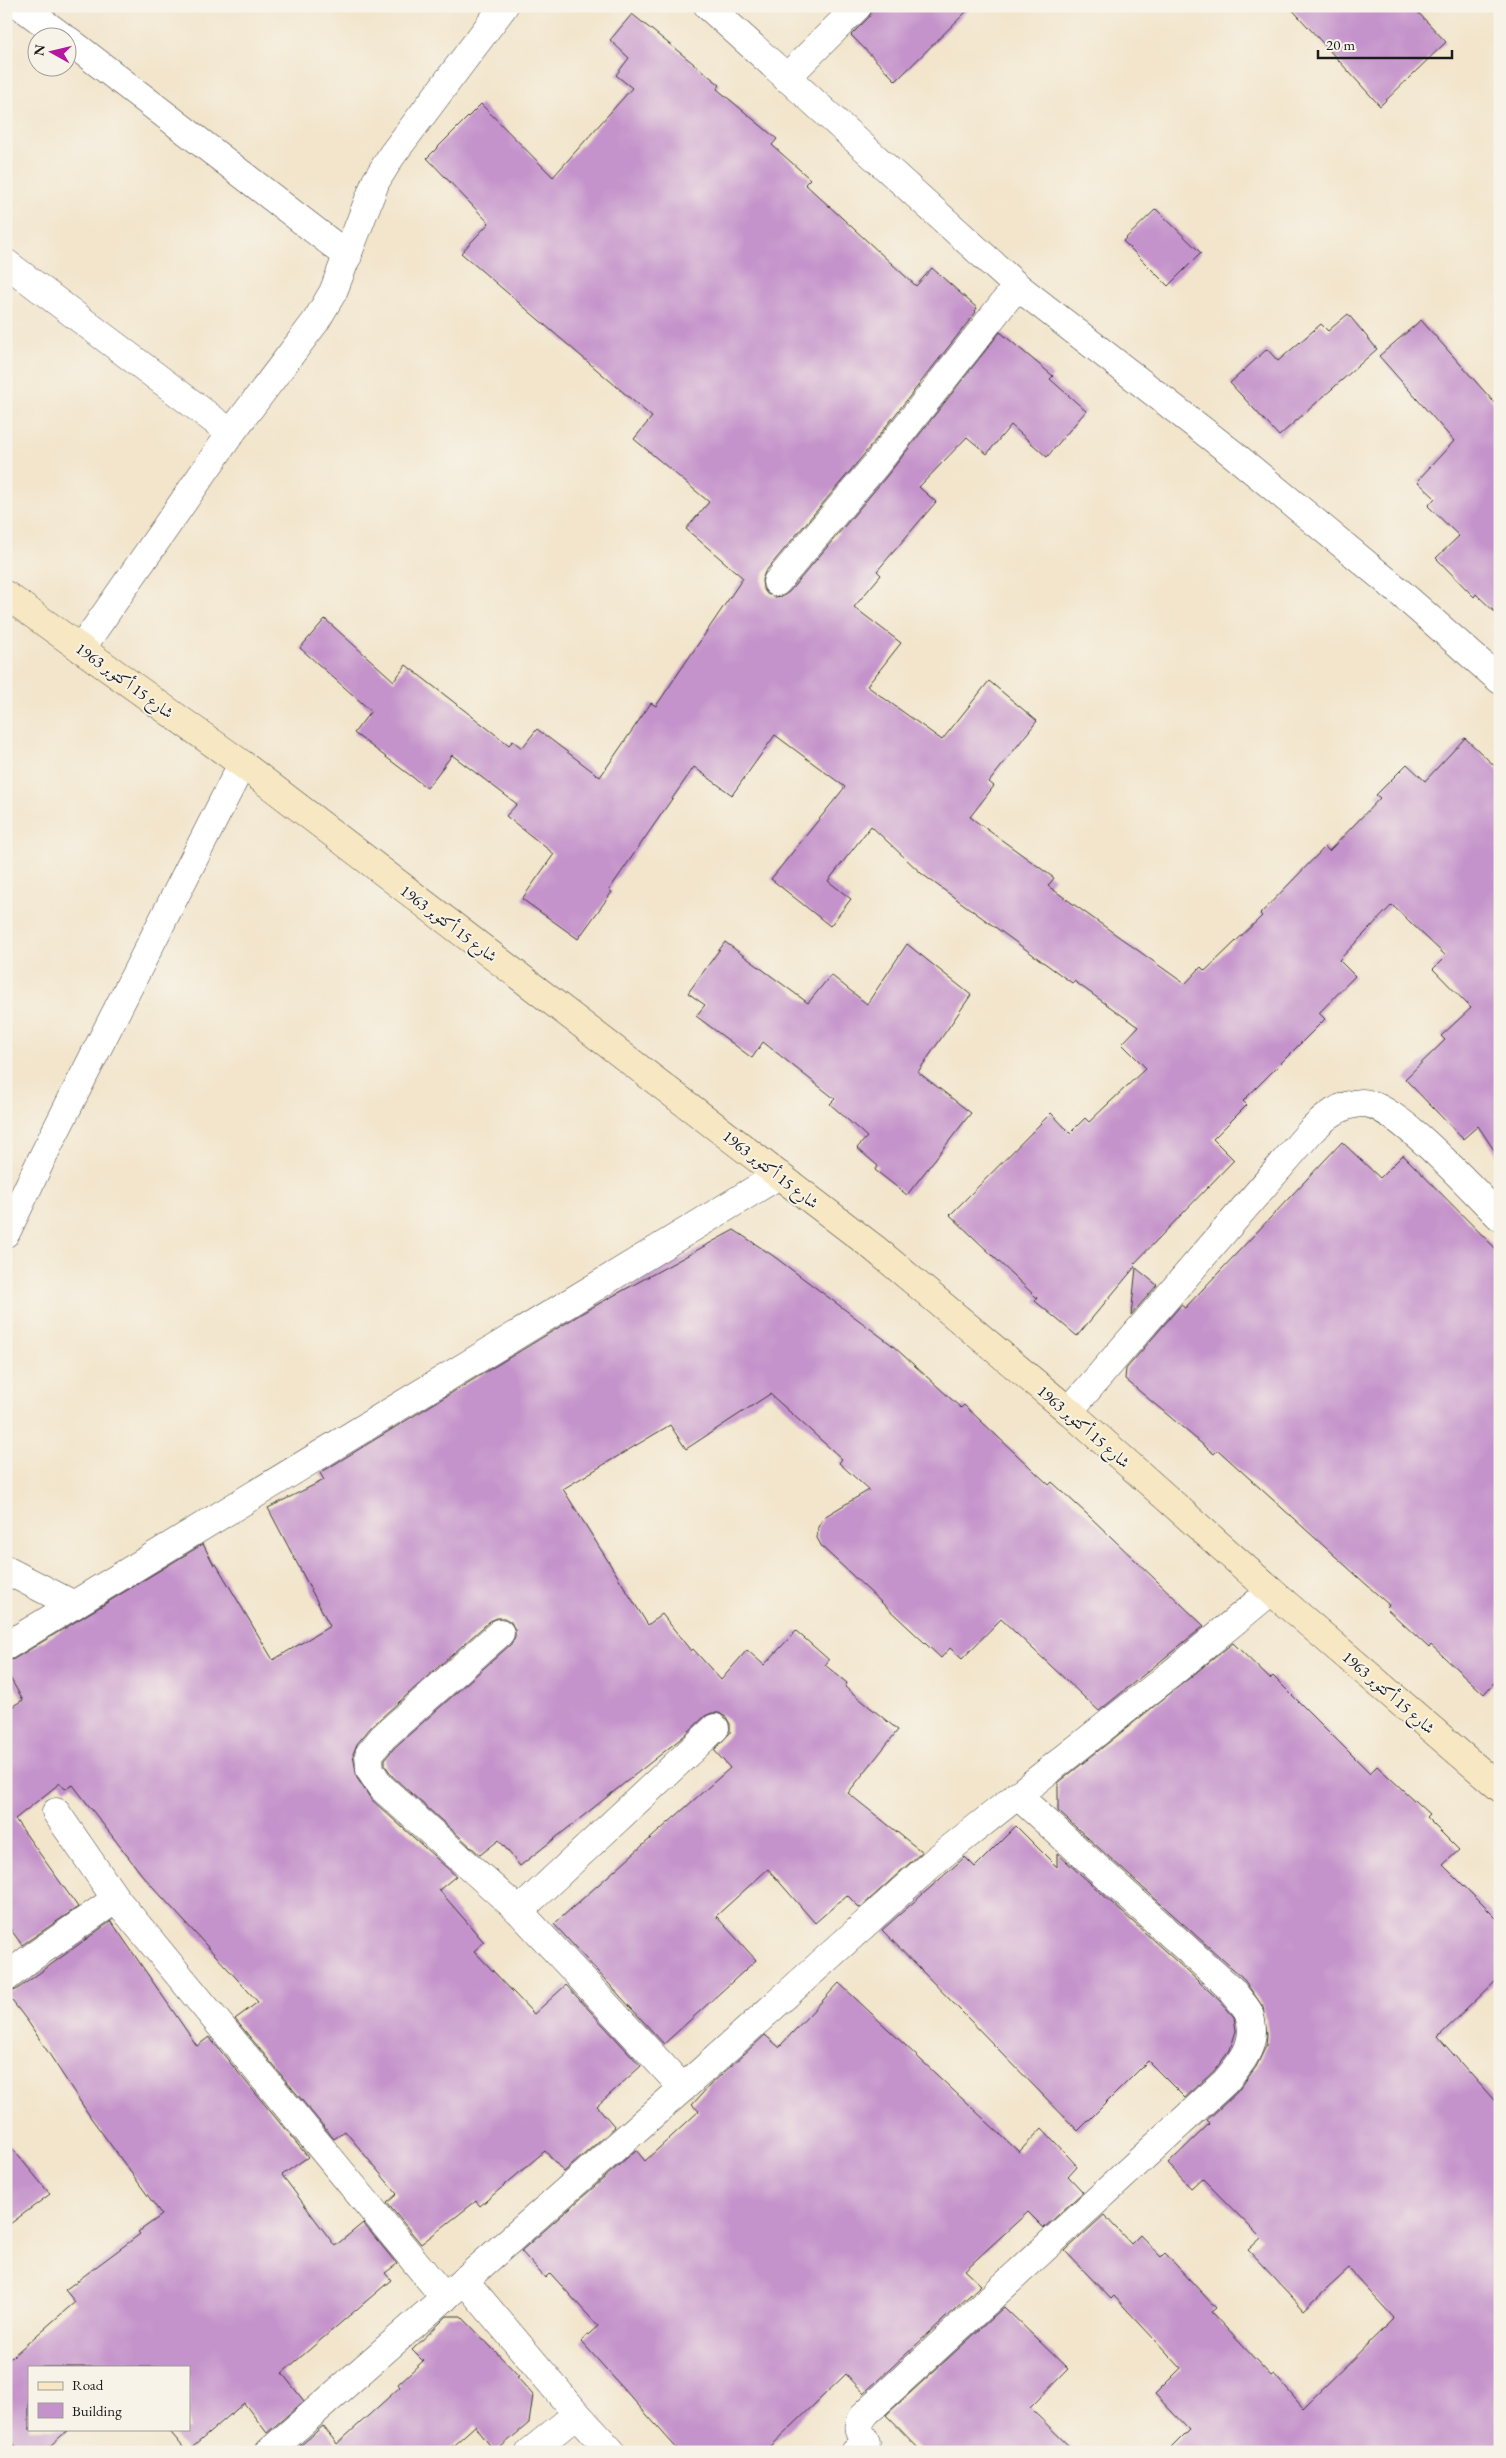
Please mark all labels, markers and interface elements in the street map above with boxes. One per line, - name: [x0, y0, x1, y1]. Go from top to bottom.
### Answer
- north arrow: [28, 28, 78, 78]
- scale bar: [1318, 28, 1452, 60]
- text: 20 m: [1326, 35, 1355, 54]
- text: N: [29, 43, 49, 57]
- street label: شارع 15 أكتوبر 1963: [70, 637, 178, 725]
- street label: شارع 15 أكتوبر 1963: [394, 879, 502, 969]
- street label: شارع 15 أكتوبر 1963: [717, 1125, 824, 1216]
- street label: شارع 15 أكتوبر 1963: [1031, 1380, 1135, 1475]
- street label: شارع 15 أكتوبر 1963: [1336, 1646, 1440, 1741]
- legend: [28, 2366, 190, 2430]
- text: Road: [72, 2375, 104, 2394]
- text: Building: [72, 2401, 122, 2420]

